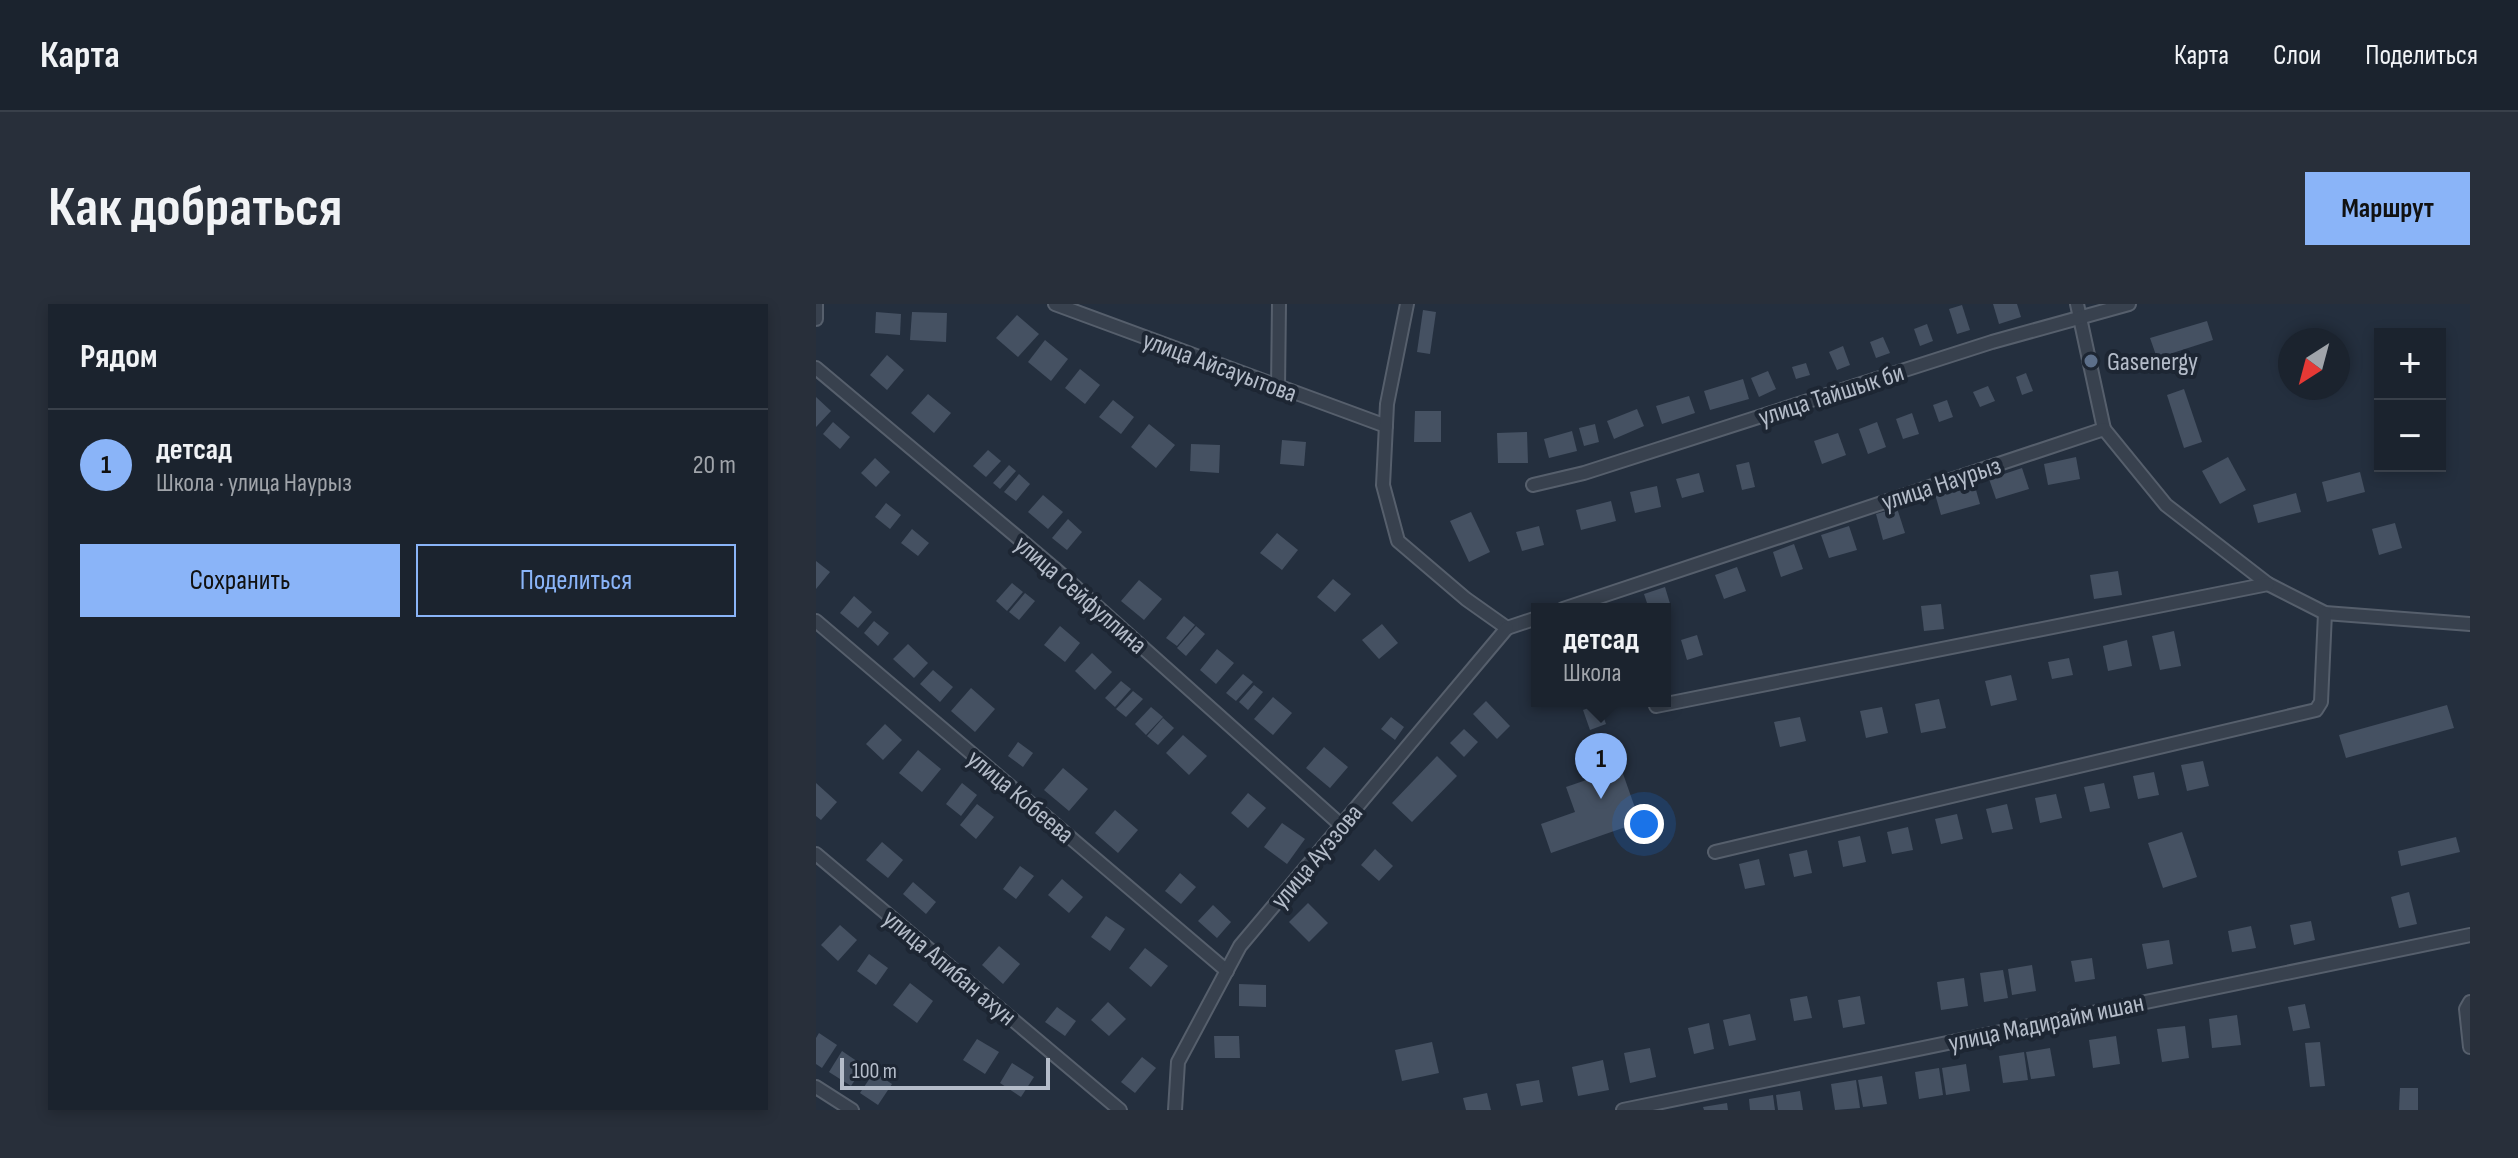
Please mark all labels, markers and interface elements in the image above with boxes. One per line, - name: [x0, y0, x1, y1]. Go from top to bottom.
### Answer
- text: Карта: [40, 33, 120, 78]
- text: Карта: [2174, 39, 2229, 72]
- text: Слои: [2273, 39, 2321, 72]
- text: Поделиться: [2365, 39, 2478, 72]
- button: Маршрут: [2305, 172, 2470, 245]
- text: Как добраться: [48, 175, 342, 242]
- street label: улица Айсауытова: [1138, 325, 1301, 410]
- north arrow: [2278, 328, 2350, 400]
- map controls: [2374, 328, 2446, 472]
- button: +: [2374, 328, 2446, 400]
- text: Рядом: [80, 336, 158, 377]
- place label: Gasenergy: [2107, 347, 2198, 378]
- marker: Gasenergy: [2082, 352, 2100, 370]
- street label: улица Тайшык би: [1755, 357, 1908, 434]
- button: −: [2374, 400, 2446, 472]
- text: детсад: [156, 432, 232, 468]
- text: 1: [101, 450, 111, 481]
- text: 20 m: [693, 450, 736, 481]
- street label: улица Наурыз: [1878, 451, 2005, 518]
- text: Школа · улица Наурыз: [156, 468, 352, 499]
- street label: улица Сейфуллина: [1007, 529, 1153, 661]
- button: Сохранить: [80, 544, 400, 617]
- button: Поделиться: [416, 544, 736, 617]
- popup: [1531, 603, 1671, 707]
- text: детсад: [1563, 622, 1639, 658]
- text: Школа: [1563, 658, 1622, 689]
- pin: 1: [1575, 733, 1627, 799]
- street label: улица Кобеева: [960, 744, 1080, 851]
- street label: улица Ауэзова: [1265, 798, 1370, 916]
- your location: [1624, 804, 1664, 844]
- street label: улица Алибан ахун: [876, 903, 1022, 1033]
- street label: улица Мадирайм ишан: [1946, 988, 2147, 1059]
- scale bar: [840, 1054, 1050, 1090]
- text: 100 m: [852, 1058, 897, 1085]

